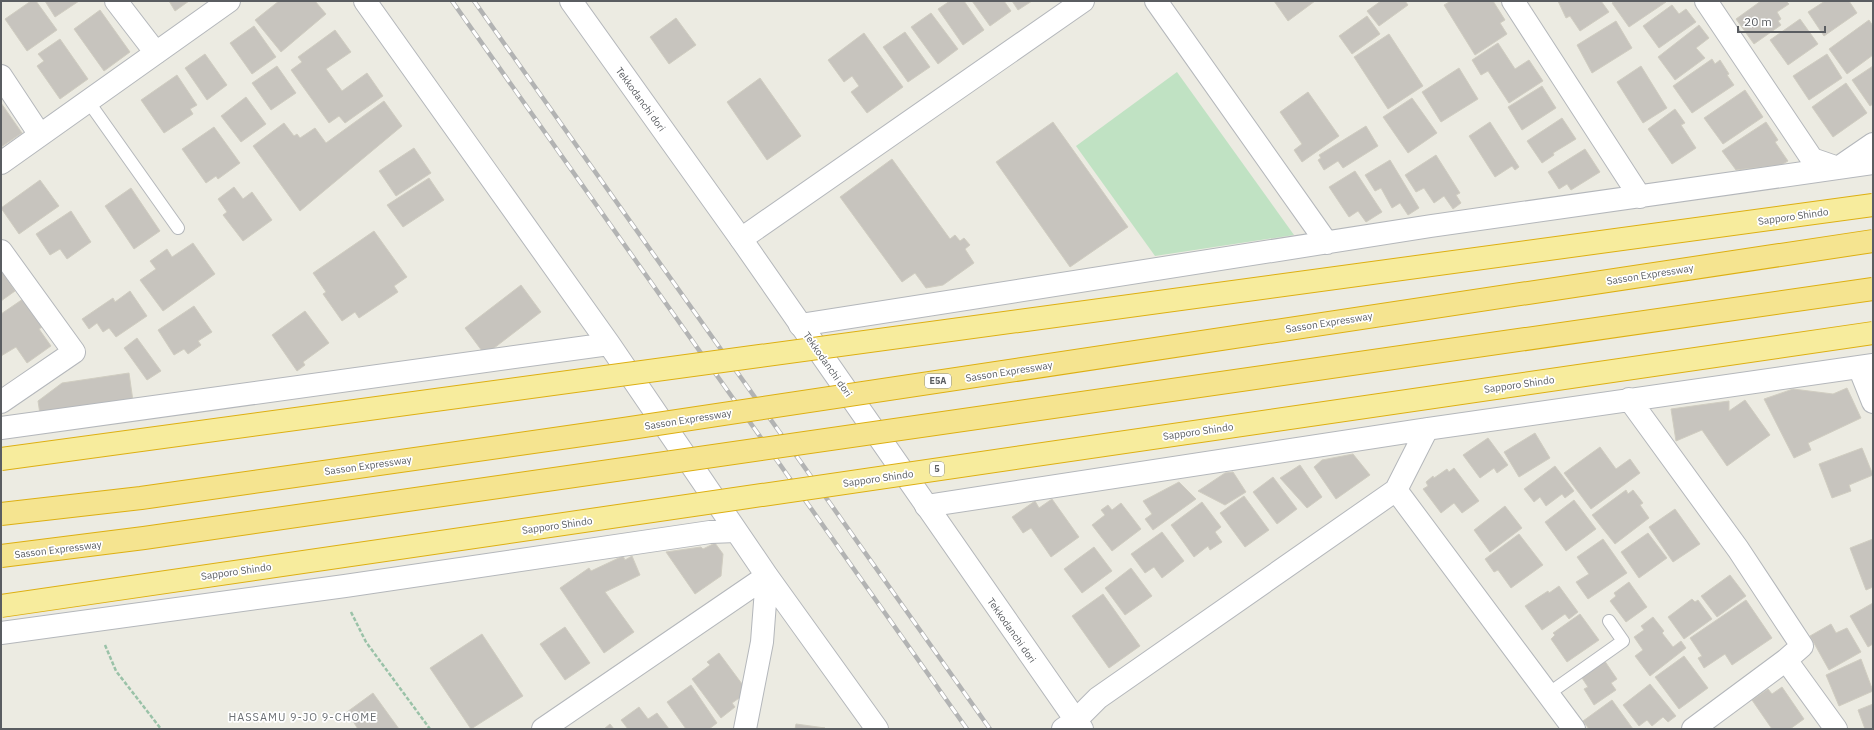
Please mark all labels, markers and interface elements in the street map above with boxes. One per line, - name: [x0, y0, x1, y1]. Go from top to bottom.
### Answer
- scale bar: [1738, 8, 1825, 34]
- text: 20 m: [1744, 14, 1772, 29]
- street label: Tekkodanchi dori: [613, 65, 668, 134]
- street label: Sapporo Shindo: [1757, 205, 1830, 228]
- street label: Sasson Expressway: [1606, 261, 1694, 288]
- street label: Sasson Expressway: [1285, 309, 1373, 336]
- street label: Tekkodanchi dori: [800, 329, 855, 399]
- street label: Sasson Expressway: [965, 358, 1053, 385]
- street label: Sapporo Shindo: [1483, 373, 1556, 396]
- road number: E5A: [925, 374, 951, 388]
- street label: Sasson Expressway: [644, 406, 732, 433]
- street label: Sapporo Shindo: [1162, 420, 1235, 443]
- street label: Sasson Expressway: [324, 453, 412, 478]
- road number: 5: [930, 462, 944, 476]
- street label: Sapporo Shindo: [842, 467, 915, 490]
- street label: Sapporo Shindo: [521, 514, 594, 537]
- street label: Sasson Expressway: [14, 538, 102, 561]
- street label: Sapporo Shindo: [200, 560, 273, 583]
- street label: Tekkodanchi dori: [984, 595, 1039, 665]
- district label: HASSAMU 9-JO 9-CHOME: [228, 710, 378, 724]

